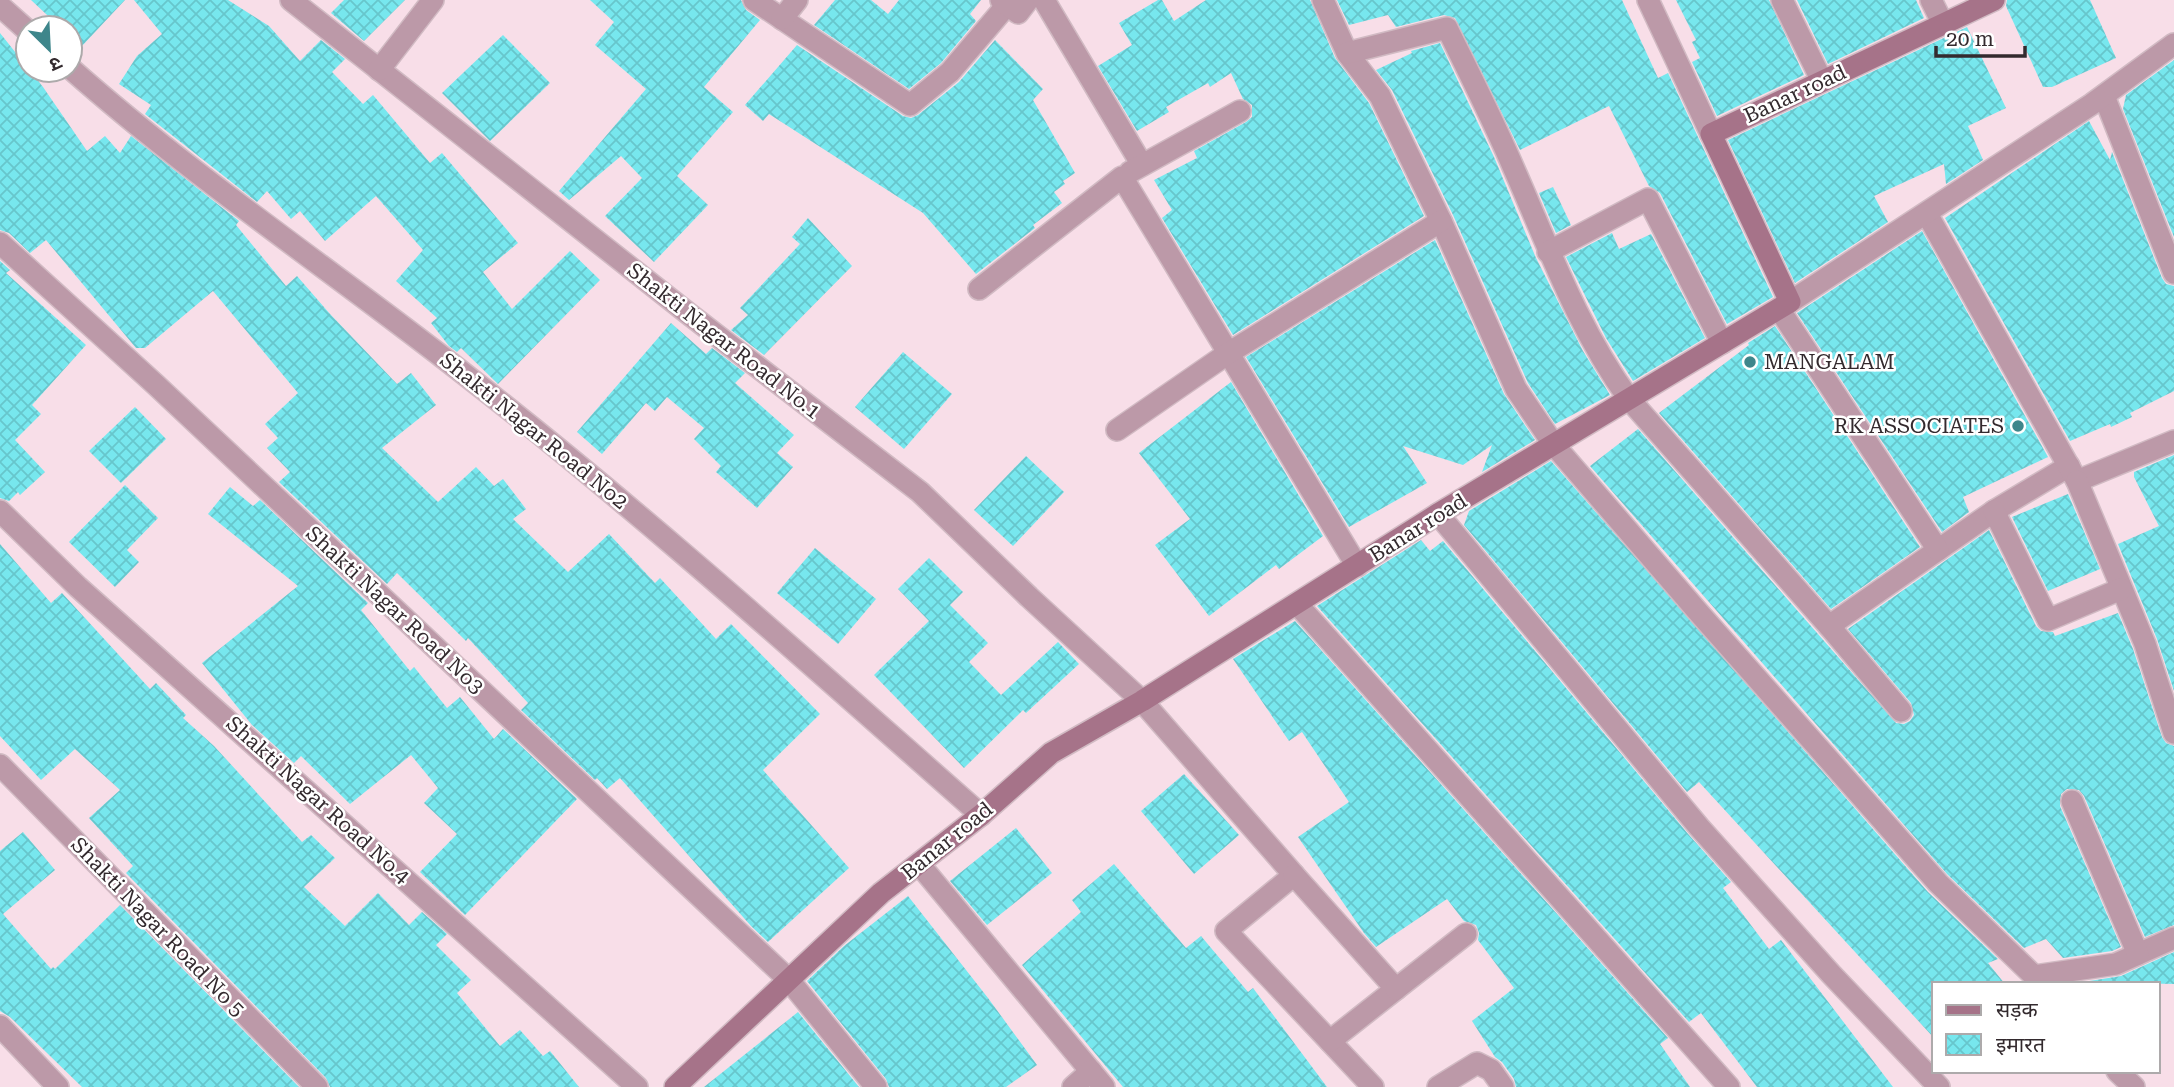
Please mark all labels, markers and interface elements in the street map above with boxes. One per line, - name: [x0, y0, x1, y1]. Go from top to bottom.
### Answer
- north arrow: [14, 14, 84, 84]
- scale bar: [1936, 14, 2025, 58]
- text: 20 m: [1946, 27, 1994, 51]
- text: उ: [45, 51, 65, 77]
- street label: Banar road: [1740, 60, 1850, 128]
- street label: Shakti Nagar Road No.1: [623, 258, 825, 424]
- street label: Shakti Nagar Road No2: [435, 348, 633, 514]
- place label: MANGALAM: [1764, 350, 1894, 374]
- marker: MANGALAM: [1742, 354, 1758, 370]
- place label: RK ASSOCIATES: [1834, 414, 2004, 438]
- marker: RK ASSOCIATES: [2010, 418, 2026, 434]
- street label: Banar road: [1365, 488, 1471, 567]
- street label: Shakti Nagar Road No3: [301, 521, 489, 699]
- street label: Shakti Nagar Road No.4: [221, 711, 415, 889]
- street label: Banar road: [897, 797, 998, 885]
- street label: Shakti Nagar Road No 5: [66, 833, 250, 1021]
- legend: [1932, 982, 2160, 1073]
- text: सड़क: [1996, 998, 2038, 1022]
- text: इमारत: [1996, 1033, 2046, 1057]

